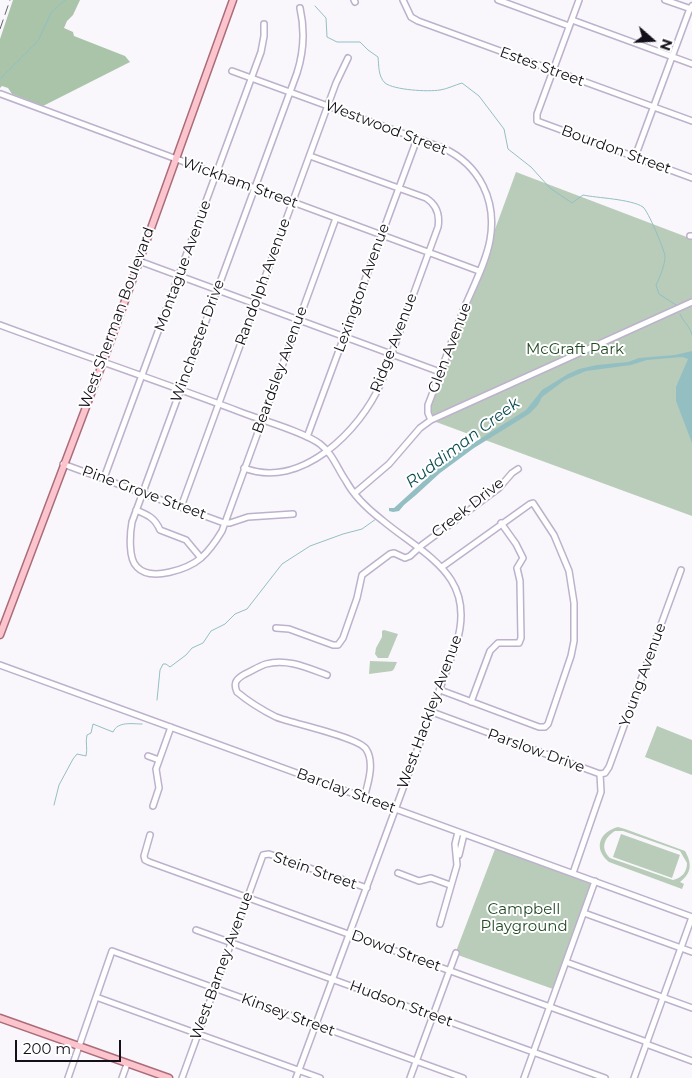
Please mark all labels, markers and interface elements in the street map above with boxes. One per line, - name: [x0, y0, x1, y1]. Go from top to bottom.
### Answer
- north arrow: [627, 15, 677, 65]
- text: N: [656, 37, 677, 53]
- street label: Estes Street: [497, 43, 587, 91]
- street label: Westwood Street: [322, 96, 450, 160]
- street label: Bourdon Street: [559, 122, 673, 178]
- street label: Wickham Street: [180, 154, 300, 212]
- street label: Montague Avenue: [151, 198, 215, 334]
- street label: Randolph Avenue: [232, 216, 294, 348]
- street label: Lexington Avenue: [330, 221, 394, 355]
- street label: West Sherman Boulevard: [76, 225, 158, 411]
- street label: Winchester Drive: [167, 277, 229, 405]
- street label: Ridge Avenue: [367, 291, 421, 395]
- street label: Glen Avenue: [425, 300, 475, 396]
- street label: Beardsley Avenue: [249, 304, 311, 436]
- park label: McGraft Park: [526, 341, 624, 359]
- water label: Ruddiman Creek: [402, 394, 524, 492]
- street label: Pine Grove Street: [79, 462, 209, 524]
- street label: Creek Drive: [428, 474, 508, 542]
- street label: Young Avenue: [616, 621, 670, 729]
- street label: West Hackley Avenue: [394, 633, 466, 791]
- street label: Parslow Drive: [485, 725, 587, 777]
- street label: Barclay Street: [294, 765, 398, 817]
- street label: Stein Street: [271, 848, 359, 894]
- street label: West Barney Avenue: [187, 890, 257, 1042]
- park label: Campbell Playground: [480, 901, 568, 936]
- street label: Dowd Street: [349, 926, 443, 976]
- street label: Hudson Street: [347, 977, 455, 1031]
- street label: Kinsey Street: [239, 990, 337, 1040]
- scale bar: [18, 1030, 124, 1062]
- text: 200 m: [23, 1039, 71, 1058]

